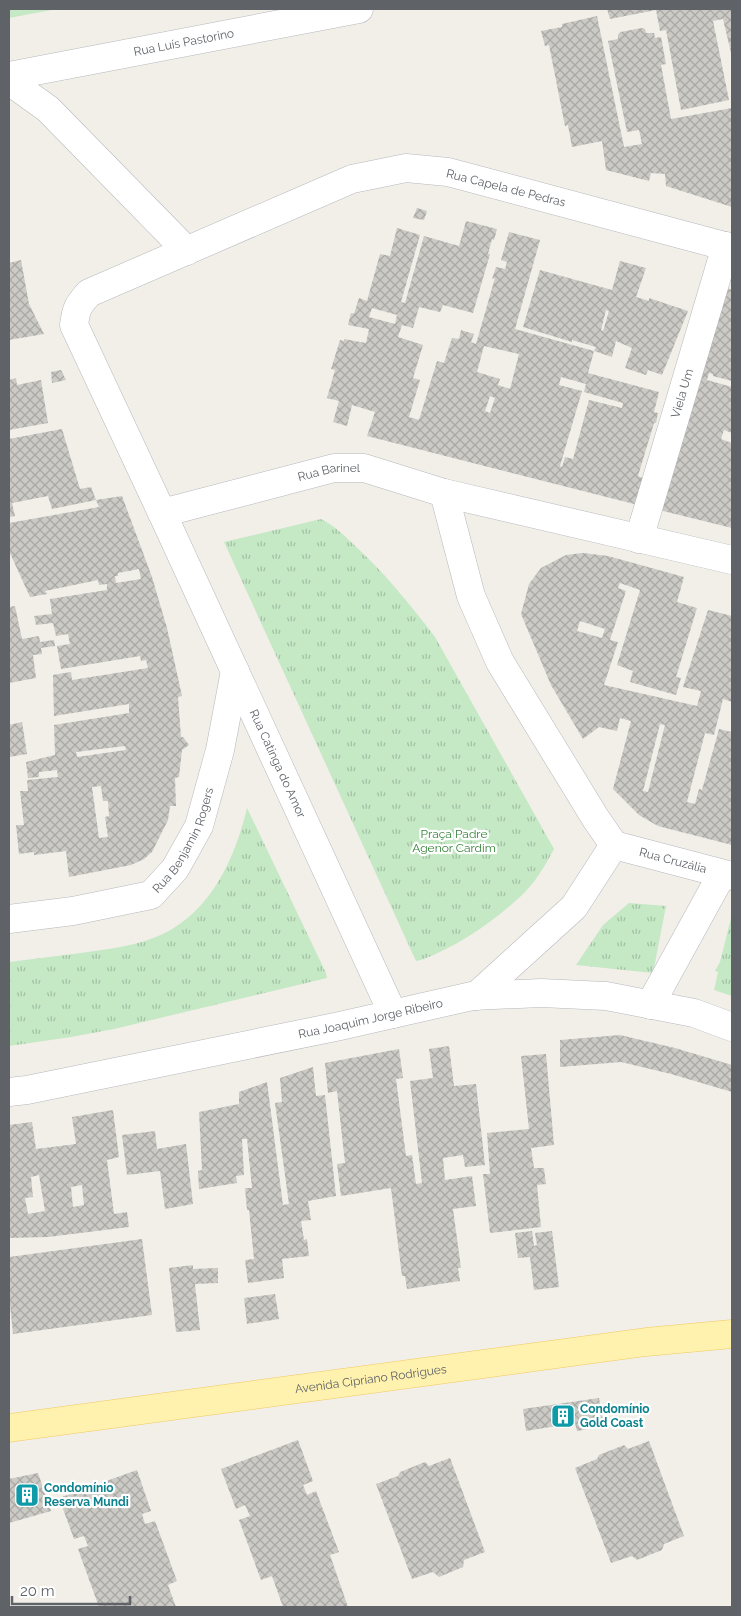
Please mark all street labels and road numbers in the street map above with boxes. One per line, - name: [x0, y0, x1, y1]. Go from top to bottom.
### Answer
- street label: Rua Luís Pastorino: [132, 26, 235, 59]
- street label: Rua Capela de Pedras: [445, 166, 567, 210]
- street label: Viela Um: [668, 367, 696, 420]
- street label: Rua Barinel: [296, 461, 361, 484]
- street label: Rua Catinga do Amor: [247, 707, 309, 821]
- street label: Rua Benjamin Rogers: [150, 786, 216, 896]
- street label: Rua Cruzália: [638, 845, 708, 876]
- street label: Rua Joaquim Jorge Ribeiro: [297, 996, 444, 1041]
- street label: Avenida Cipriano Rodrigues: [294, 1362, 448, 1396]

